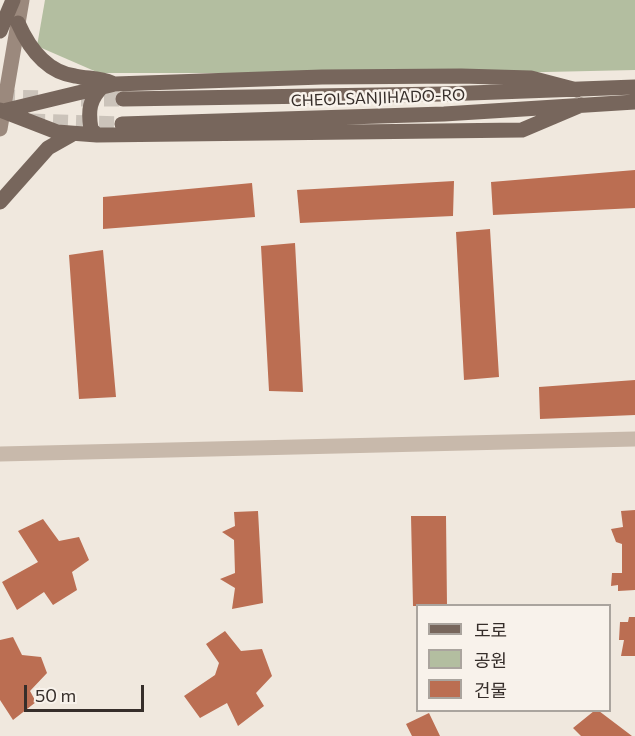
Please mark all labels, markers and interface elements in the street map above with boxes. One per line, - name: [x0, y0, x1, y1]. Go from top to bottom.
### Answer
- street label: CHEOLSANJIHADO-RO: [290, 85, 466, 111]
- legend: [416, 604, 611, 712]
- text: 도로: [474, 619, 507, 641]
- text: 공원: [474, 649, 507, 671]
- scale bar: [27, 673, 147, 711]
- text: 건물: [474, 679, 507, 701]
- text: 50 m: [35, 684, 76, 706]

